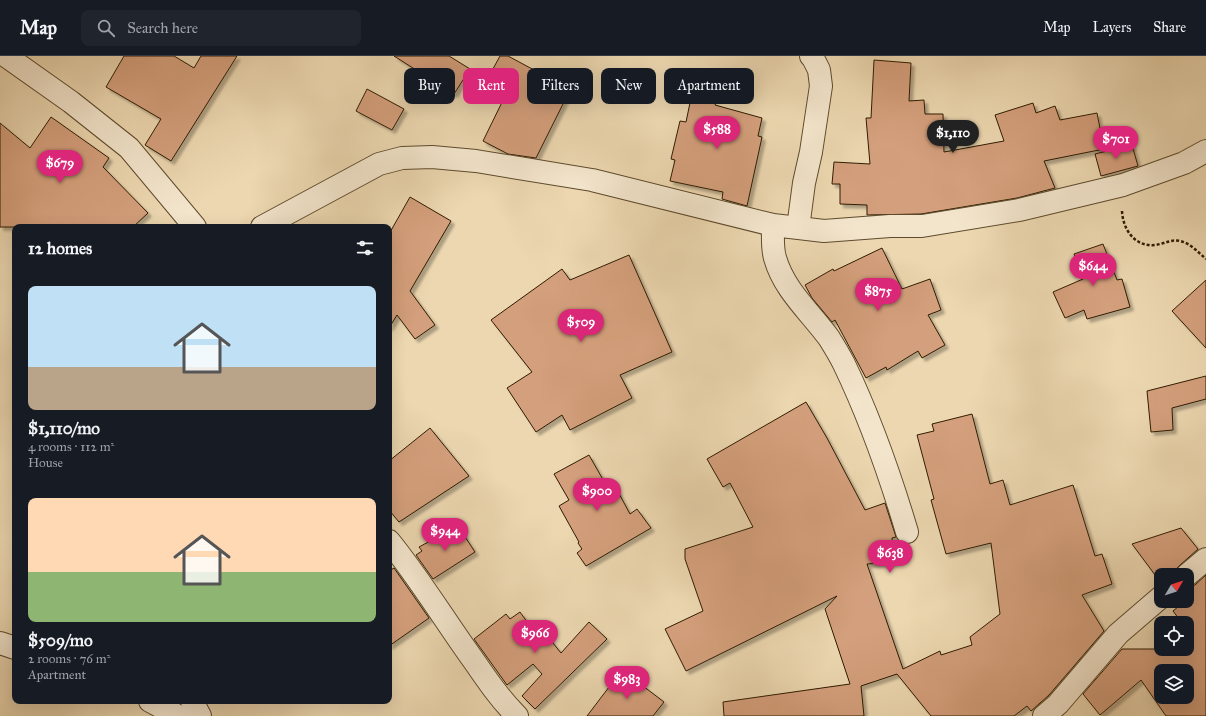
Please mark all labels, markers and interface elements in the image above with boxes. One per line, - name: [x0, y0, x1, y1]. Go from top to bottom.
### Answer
- search box: [81, 10, 361, 46]
- text: Map: [20, 16, 57, 39]
- icon: search: [95, 17, 117, 39]
- text: Search here: [127, 19, 198, 37]
- text: Map: [1043, 19, 1071, 36]
- text: Layers: [1093, 19, 1131, 36]
- text: Share: [1153, 19, 1186, 36]
- chip: Buy: [404, 68, 455, 104]
- chip: Rent: [463, 68, 519, 104]
- chip: Filters: [527, 68, 593, 104]
- chip: New: [601, 68, 656, 104]
- chip: Apartment: [664, 68, 754, 104]
- pin: $588: [693, 116, 741, 150]
- pin: $1,110: [920, 120, 986, 154]
- text: $588: [703, 121, 731, 137]
- text: $1,110: [936, 125, 970, 141]
- pin: $701: [1092, 126, 1140, 160]
- text: $701: [1102, 131, 1130, 147]
- pin: $679: [36, 150, 84, 184]
- text: $679: [46, 155, 74, 171]
- icon: filters: [354, 237, 376, 259]
- text: 12 homes: [28, 238, 92, 259]
- pin: $644: [1069, 253, 1117, 287]
- text: $644: [1079, 258, 1107, 274]
- pin: $875: [854, 278, 902, 312]
- text: $875: [864, 283, 892, 299]
- pin: $509: [557, 309, 605, 343]
- icon: home: [166, 312, 238, 384]
- text: $509: [567, 314, 595, 330]
- text: $1,110/mo: [28, 418, 100, 439]
- text: 4 rooms · 112 m²: [28, 439, 114, 455]
- text: House: [28, 455, 63, 471]
- pin: $900: [573, 478, 621, 512]
- text: $900: [582, 483, 612, 499]
- pin: $944: [421, 518, 469, 552]
- text: $944: [430, 523, 460, 539]
- icon: home: [166, 524, 238, 596]
- pin: $638: [866, 540, 914, 574]
- text: $638: [877, 545, 903, 561]
- north arrow: [1154, 568, 1194, 608]
- map controls: [1154, 568, 1194, 704]
- button: locate: [1154, 616, 1194, 656]
- pin: $966: [511, 620, 559, 654]
- text: $966: [521, 625, 549, 641]
- text: $509/mo: [28, 630, 93, 651]
- text: 2 rooms · 76 m²: [28, 651, 110, 667]
- button: layers: [1154, 664, 1194, 704]
- pin: $983: [603, 666, 651, 700]
- text: Apartment: [28, 667, 86, 683]
- text: $983: [614, 671, 640, 687]

